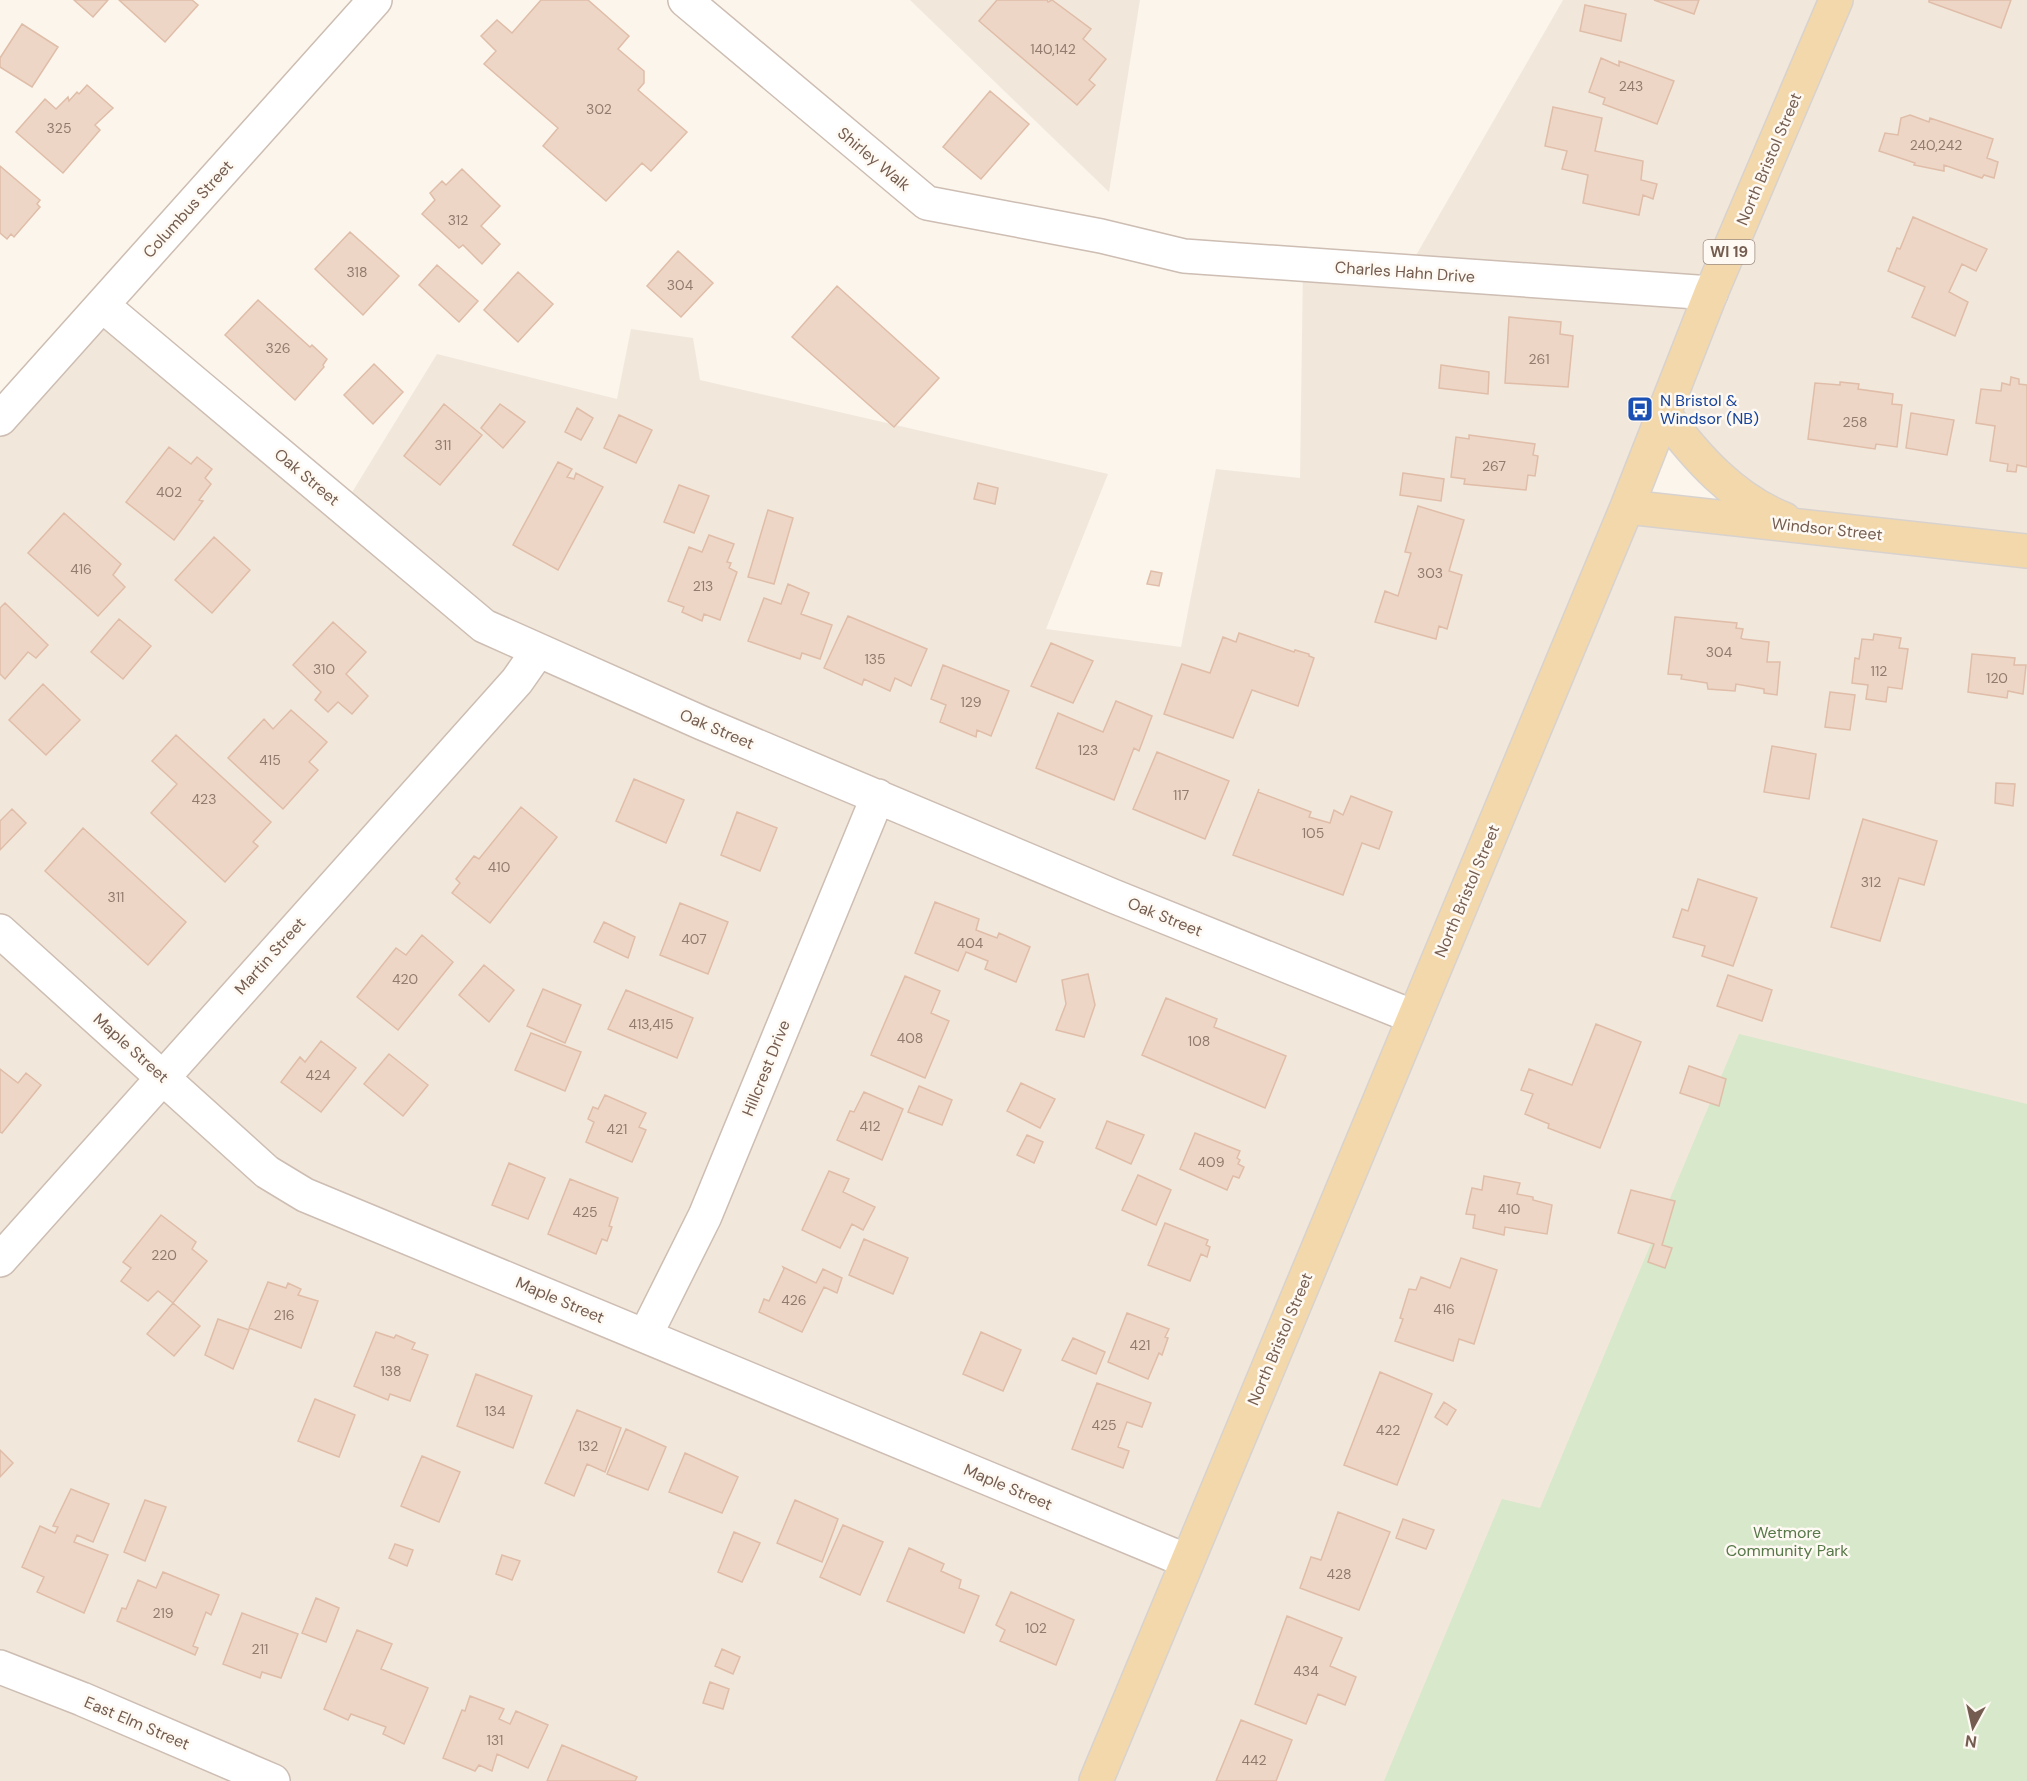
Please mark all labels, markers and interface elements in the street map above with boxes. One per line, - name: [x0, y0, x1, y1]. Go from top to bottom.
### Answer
- house number: 140,142: [1030, 40, 1076, 58]
- house number: 243: [1619, 77, 1643, 95]
- street label: North Bristol Street: [1732, 90, 1806, 228]
- house number: 302: [586, 100, 612, 118]
- house number: 325: [47, 119, 71, 137]
- street label: Shirley Walk: [833, 122, 915, 196]
- house number: 240,242: [1910, 136, 1962, 154]
- street label: Columbus Street: [138, 156, 238, 262]
- house number: 312: [448, 211, 468, 229]
- road number: WI 19: [1704, 240, 1754, 264]
- street label: Charles Hahn Drive: [1334, 257, 1476, 287]
- house number: 318: [347, 263, 367, 281]
- house number: 304: [667, 276, 694, 294]
- house number: 326: [265, 339, 291, 357]
- house number: 261: [1528, 350, 1550, 368]
- place label: N Bristol & Windsor (NB): [1660, 390, 1759, 429]
- bus stop icon: N Bristol & Windsor (NB): [1625, 394, 1655, 424]
- house number: 258: [1842, 413, 1868, 431]
- house number: 311: [435, 436, 451, 454]
- street label: Oak Street: [270, 444, 344, 510]
- house number: 267: [1482, 457, 1506, 475]
- house number: 402: [156, 483, 182, 501]
- street label: Windsor Street: [1770, 513, 1884, 545]
- house number: 416: [70, 560, 92, 578]
- house number: 303: [1417, 564, 1443, 582]
- house number: 213: [693, 577, 713, 595]
- house number: 304: [1706, 643, 1733, 661]
- house number: 135: [864, 650, 886, 668]
- house number: 310: [313, 660, 335, 678]
- house number: 112: [1871, 662, 1887, 680]
- house number: 120: [1986, 669, 2008, 687]
- house number: 129: [960, 693, 982, 711]
- street label: Oak Street: [677, 704, 757, 754]
- house number: 123: [1078, 741, 1098, 759]
- house number: 415: [259, 751, 281, 769]
- house number: 117: [1173, 786, 1189, 804]
- house number: 423: [192, 790, 216, 808]
- street label: North Bristol Street: [1430, 822, 1504, 960]
- house number: 105: [1302, 824, 1324, 842]
- house number: 410: [488, 858, 510, 876]
- house number: 312: [1861, 873, 1881, 891]
- house number: 311: [108, 888, 124, 906]
- street label: Oak Street: [1125, 893, 1205, 941]
- street label: Martin Street: [230, 913, 310, 999]
- house number: 407: [681, 930, 707, 948]
- house number: 404: [957, 934, 984, 952]
- house number: 420: [392, 970, 418, 988]
- street label: Maple Street: [89, 1009, 173, 1087]
- house number: 413,415: [628, 1015, 674, 1033]
- street label: Hillcrest Drive: [737, 1017, 795, 1119]
- house number: 408: [897, 1029, 923, 1047]
- house number: 108: [1188, 1032, 1210, 1050]
- house number: 424: [306, 1066, 331, 1084]
- house number: 412: [860, 1117, 880, 1135]
- house number: 421: [607, 1120, 627, 1138]
- house number: 409: [1198, 1153, 1225, 1171]
- house number: 410: [1498, 1200, 1520, 1218]
- house number: 425: [572, 1203, 598, 1221]
- house number: 220: [151, 1246, 177, 1264]
- street label: North Bristol Street: [1243, 1270, 1317, 1408]
- street label: Maple Street: [512, 1272, 608, 1328]
- house number: 426: [781, 1291, 807, 1309]
- house number: 416: [1433, 1300, 1455, 1318]
- house number: 216: [273, 1306, 295, 1324]
- house number: 421: [1130, 1336, 1150, 1354]
- house number: 138: [380, 1362, 402, 1380]
- house number: 134: [484, 1402, 506, 1420]
- house number: 425: [1091, 1416, 1117, 1434]
- house number: 422: [1376, 1421, 1400, 1439]
- house number: 132: [578, 1437, 598, 1455]
- street label: Maple Street: [960, 1459, 1056, 1515]
- park label: Wetmore Community Park: [1726, 1522, 1848, 1561]
- house number: 428: [1327, 1565, 1351, 1583]
- house number: 219: [152, 1604, 174, 1622]
- house number: 102: [1025, 1619, 1047, 1637]
- house number: 211: [252, 1640, 268, 1658]
- house number: 434: [1293, 1662, 1319, 1680]
- street label: East Elm Street: [81, 1691, 193, 1755]
- north arrow: [1943, 1697, 2003, 1757]
- text: N: [1964, 1730, 1978, 1753]
- house number: 131: [487, 1731, 503, 1749]
- house number: 442: [1241, 1751, 1267, 1769]

